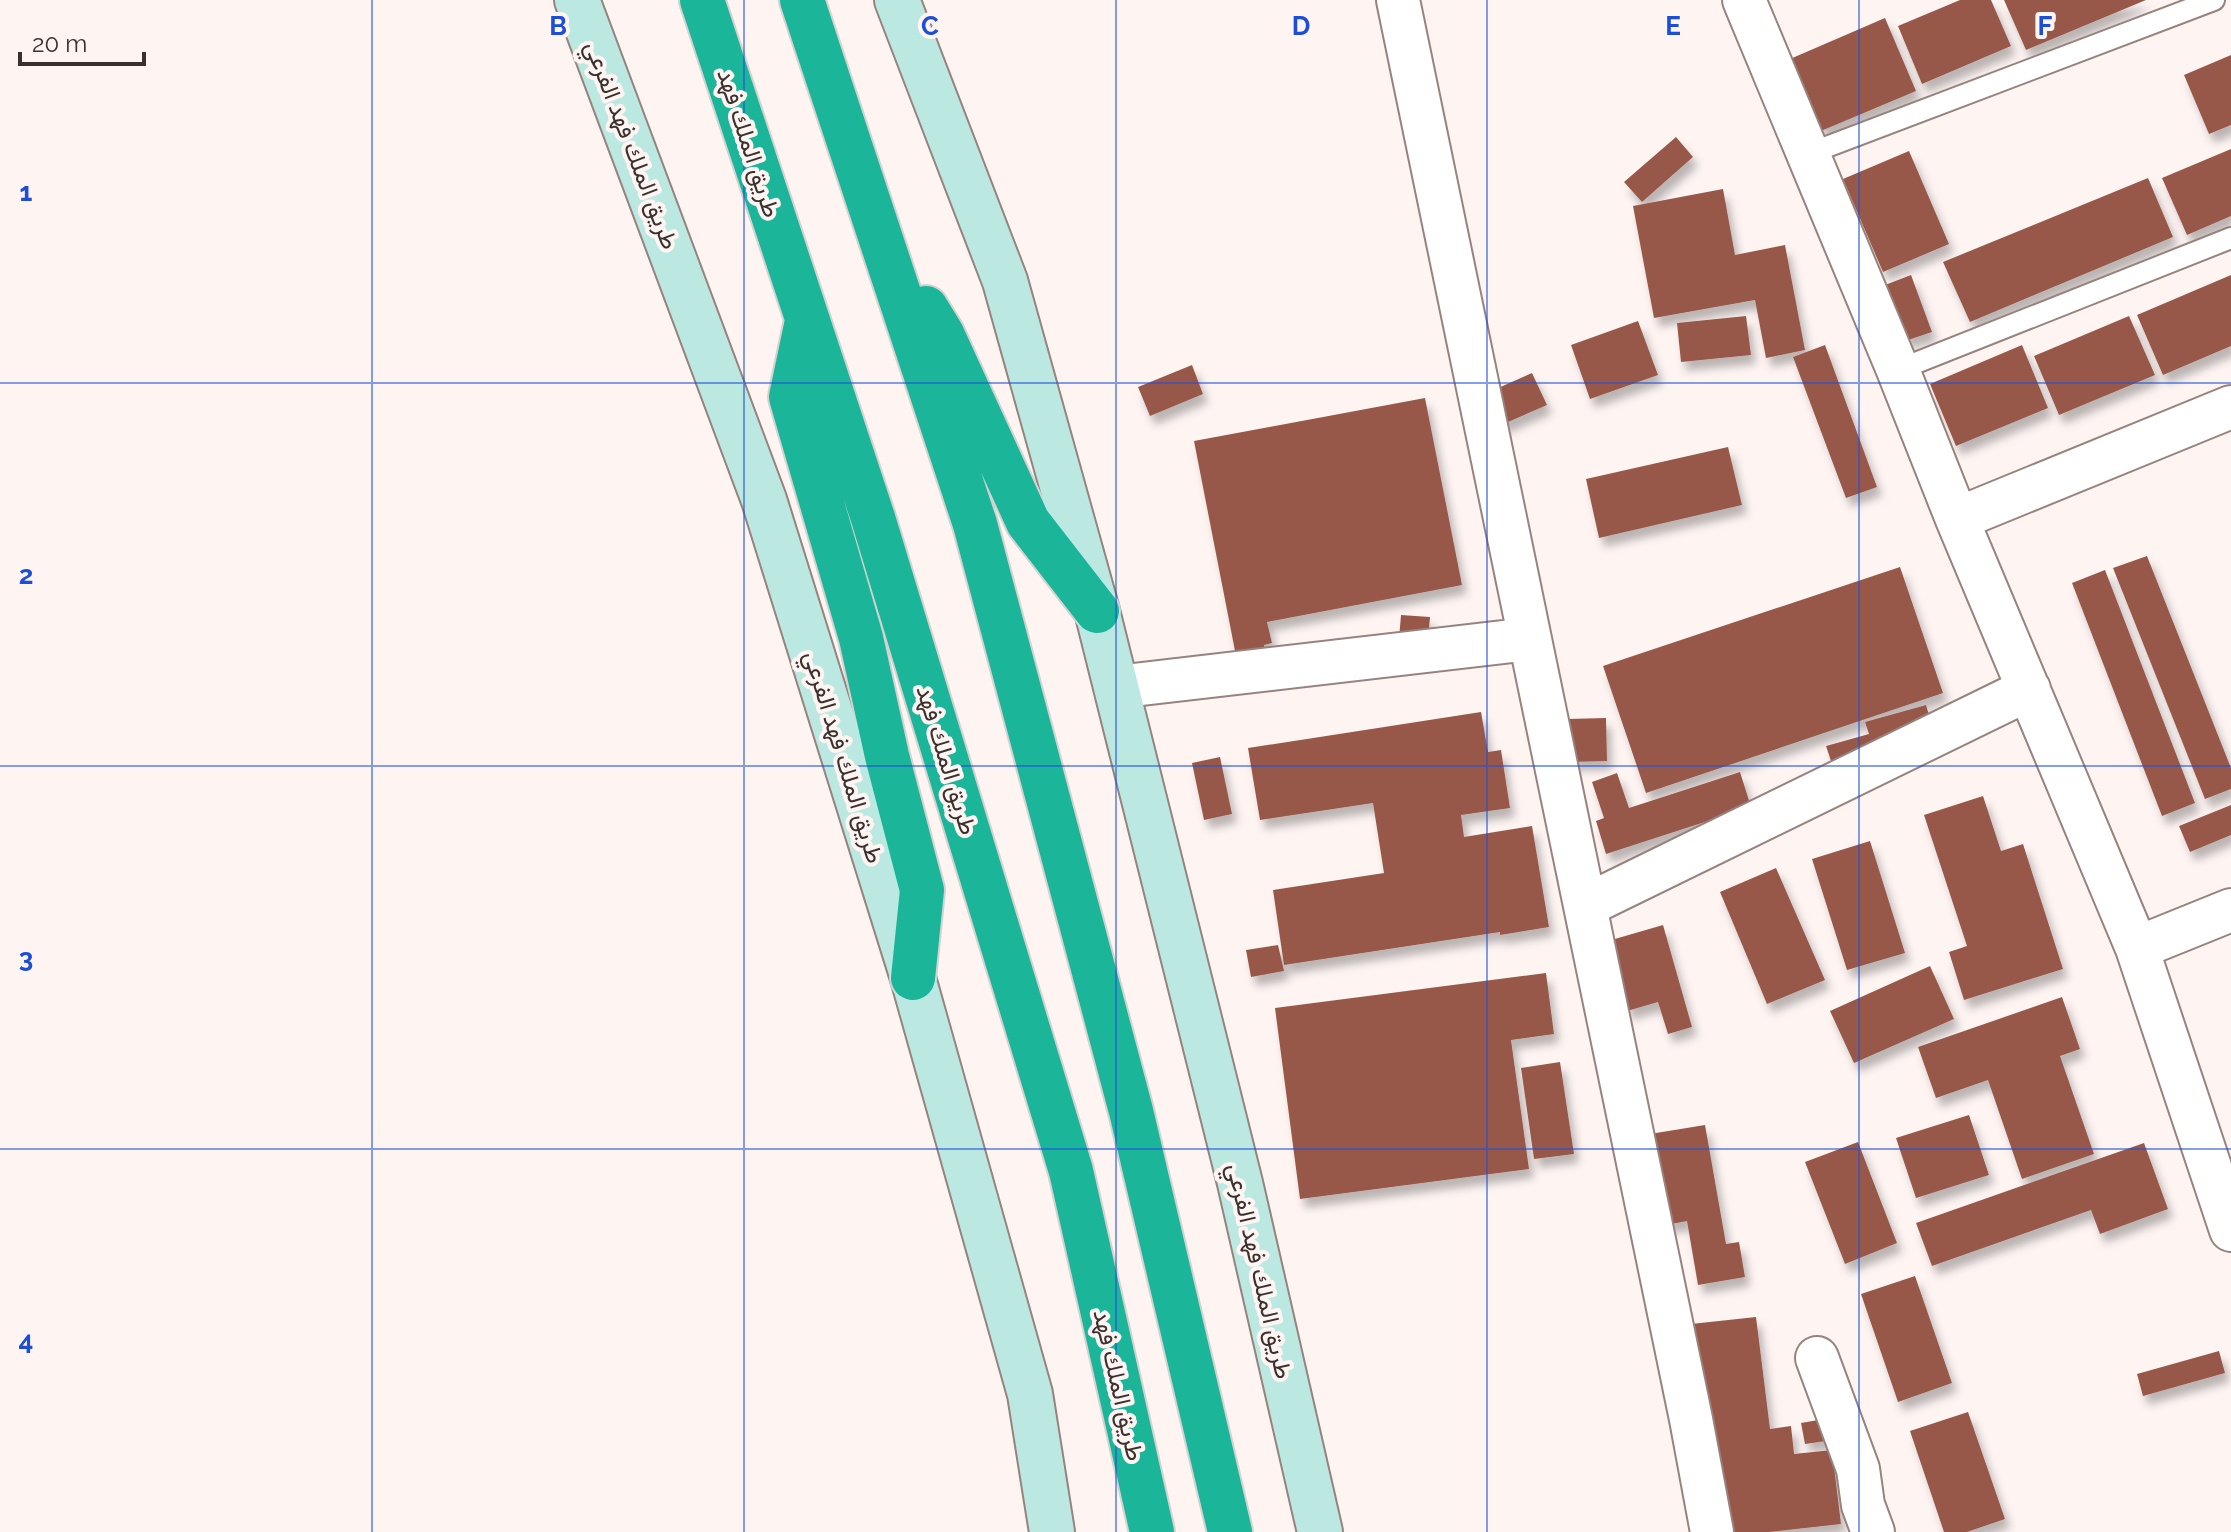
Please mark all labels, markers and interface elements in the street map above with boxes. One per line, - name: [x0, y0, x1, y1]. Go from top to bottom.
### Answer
- text: B: [549, 11, 567, 41]
- text: C: [921, 11, 939, 41]
- text: D: [1292, 11, 1310, 41]
- text: E: [1665, 11, 1681, 41]
- text: F: [2038, 11, 2053, 41]
- scale bar: [20, 16, 144, 66]
- text: 20 m: [32, 29, 87, 58]
- street label: طريق الملك فهد الفرعي: [574, 37, 685, 255]
- street label: طريق الملك فهد: [710, 65, 787, 221]
- text: 1: [20, 177, 33, 207]
- text: 2: [19, 560, 33, 590]
- street label: طريق الملك فهد الفرعي: [793, 647, 890, 868]
- street label: طريق الملك فهد: [910, 682, 983, 838]
- text: 3: [19, 943, 33, 973]
- street label: طريق الملك فهد الفرعي: [1216, 1160, 1299, 1383]
- street label: طريق الملك فهد: [1087, 1306, 1151, 1464]
- text: 4: [19, 1326, 33, 1356]

